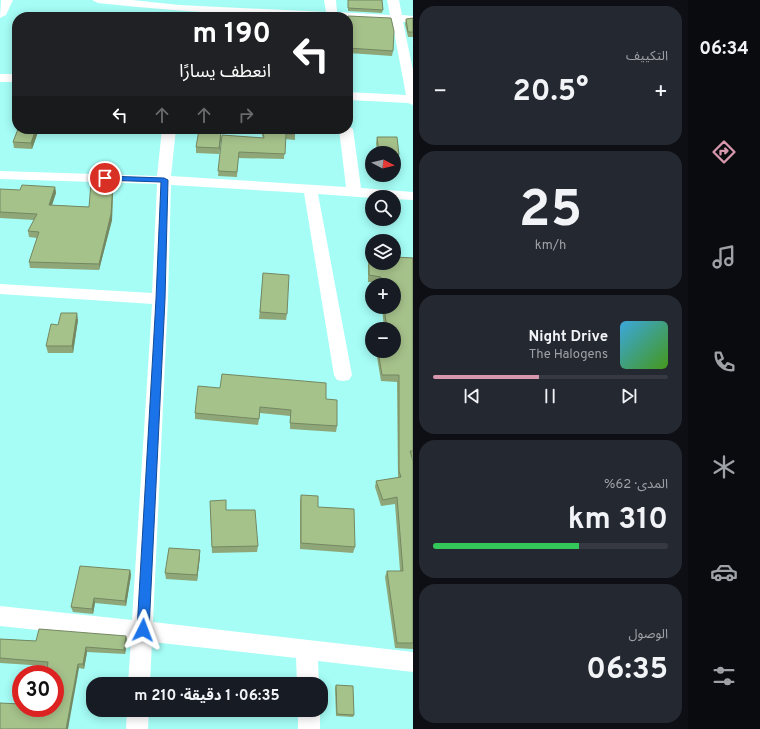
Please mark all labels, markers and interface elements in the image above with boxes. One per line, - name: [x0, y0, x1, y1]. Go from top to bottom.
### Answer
- text: 190 m: [193, 17, 271, 53]
- icon: left: [285, 28, 337, 80]
- text: 06:34: [699, 38, 749, 61]
- text: التكييف: [626, 49, 668, 65]
- text: انعطف يسارًا: [179, 61, 271, 84]
- text: 20.5°: [512, 74, 589, 111]
- text: −: [433, 79, 447, 106]
- text: +: [654, 79, 668, 106]
- icon: left: [109, 104, 131, 126]
- icon: ahead: [151, 104, 173, 126]
- icon: ahead: [193, 104, 215, 126]
- icon: right: [235, 104, 257, 126]
- icon: directions: [710, 138, 738, 166]
- north arrow: [365, 146, 401, 182]
- map controls: [365, 146, 401, 358]
- pin: [88, 161, 122, 195]
- icon: arrive: [94, 167, 116, 189]
- text: 25: [519, 179, 582, 245]
- button: search: [365, 190, 401, 226]
- button: layers: [365, 234, 401, 270]
- text: km/h: [535, 238, 566, 254]
- icon: music: [710, 243, 738, 271]
- button: +: [365, 278, 401, 314]
- button: −: [365, 322, 401, 358]
- text: Night Drive: [528, 328, 608, 347]
- text: The Halogens: [529, 347, 608, 363]
- icon: phone: [710, 348, 738, 376]
- icon: previous: [461, 385, 483, 407]
- icon: pause: [539, 385, 561, 407]
- icon: next: [618, 385, 640, 407]
- icon: climate: [710, 453, 738, 481]
- text: المدى · 62%: [604, 477, 668, 493]
- text: 310 km: [568, 502, 668, 539]
- icon: car: [710, 558, 738, 586]
- position arrow: [122, 609, 164, 651]
- text: الوصول: [628, 627, 668, 643]
- text: 06:35: [586, 652, 668, 689]
- icon: filters: [710, 662, 738, 690]
- speed limit sign: 30: [12, 665, 64, 717]
- text: 06:35 · 1 دقيقة · 210 m: [134, 687, 280, 706]

